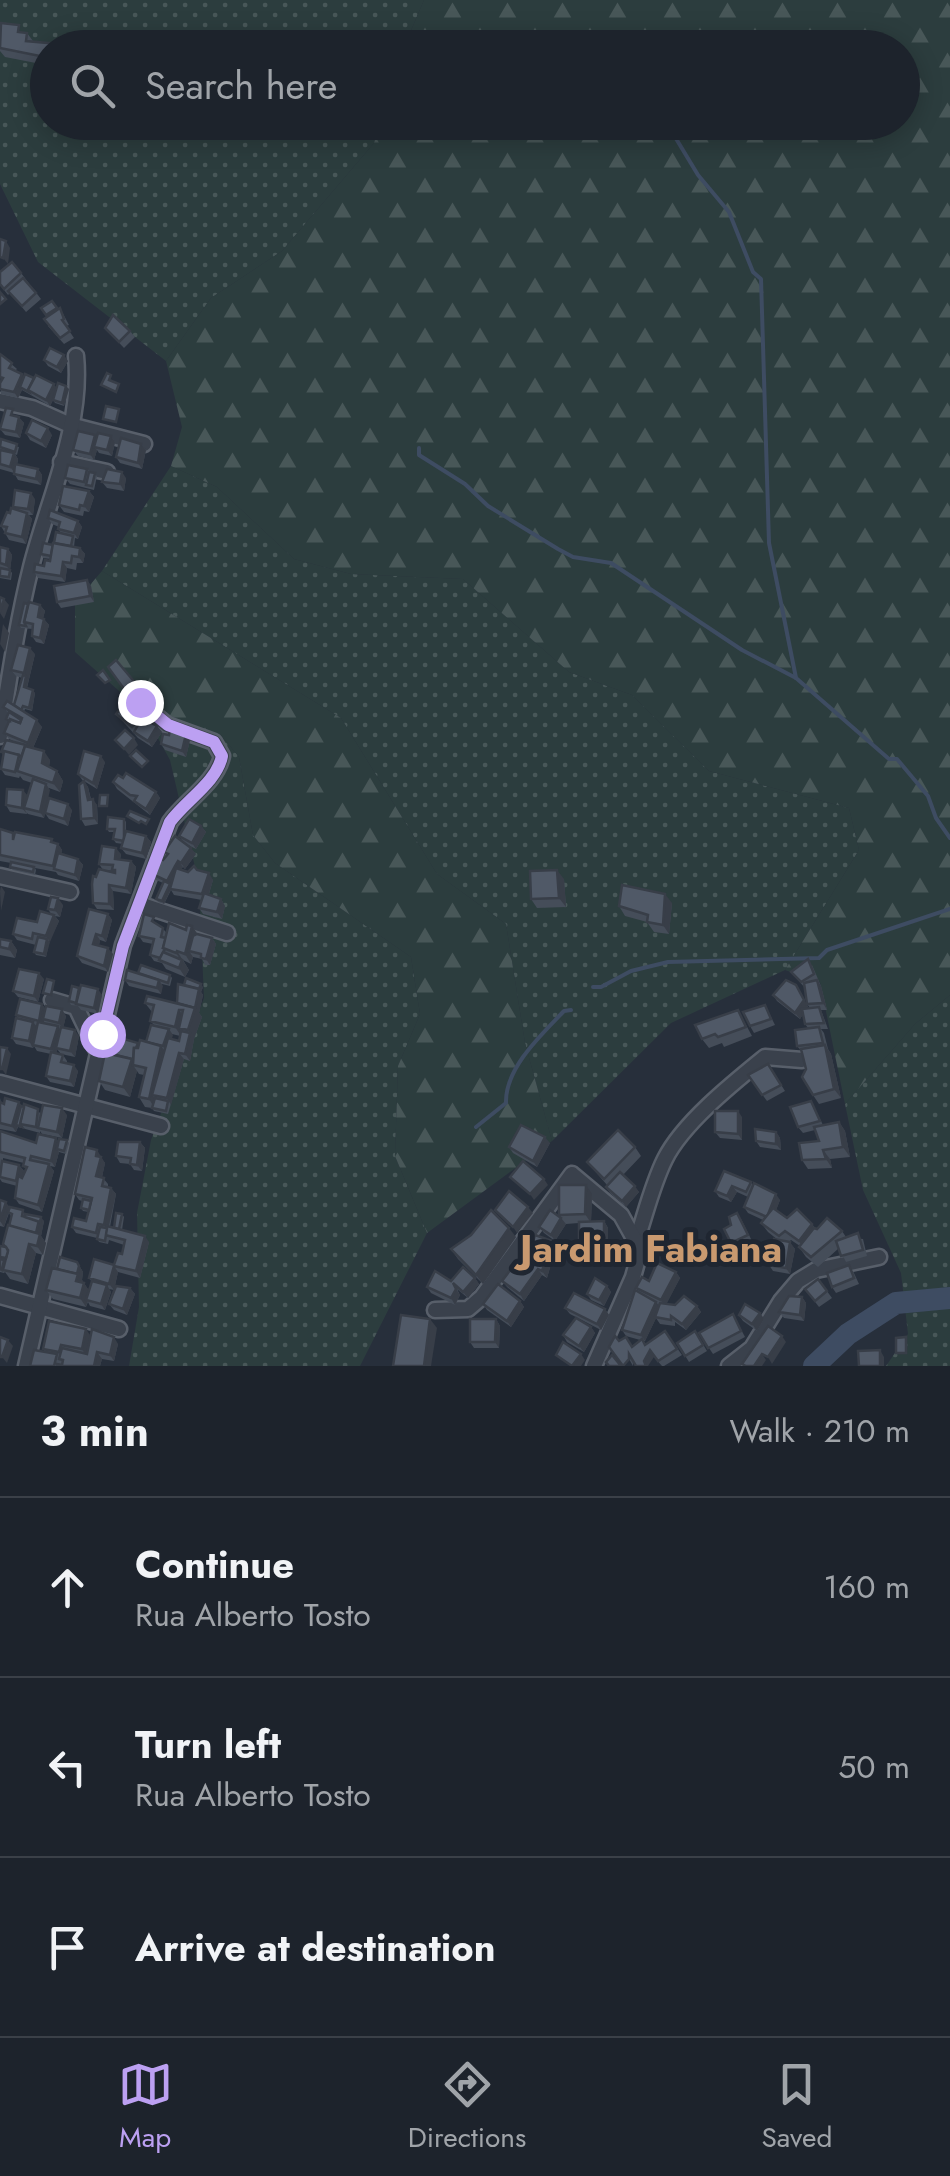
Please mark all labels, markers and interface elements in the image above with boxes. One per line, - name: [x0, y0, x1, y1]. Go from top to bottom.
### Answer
- search box: [30, 30, 920, 140]
- icon: search: [65, 58, 120, 113]
- text: Search here: [145, 58, 337, 113]
- route end: [118, 680, 164, 726]
- route start: [80, 1012, 126, 1058]
- district label: Jardim Fabiana: [513, 1221, 782, 1276]
- text: 3 min: [40, 1401, 149, 1462]
- text: Walk · 210 m: [730, 1408, 910, 1454]
- text: Continue: [135, 1537, 294, 1592]
- icon: ahead: [40, 1560, 95, 1615]
- text: 160 m: [823, 1564, 910, 1610]
- text: Rua Alberto Tosto: [135, 1592, 371, 1638]
- text: Turn left: [135, 1717, 281, 1772]
- icon: left: [40, 1740, 95, 1795]
- text: 50 m: [838, 1744, 910, 1790]
- text: Rua Alberto Tosto: [135, 1772, 371, 1818]
- icon: arrive: [40, 1920, 95, 1975]
- text: Arrive at destination: [135, 1920, 496, 1975]
- tab: Map: [118, 2057, 173, 2158]
- tab: Directions: [408, 2057, 526, 2158]
- tab: Saved: [761, 2057, 832, 2158]

